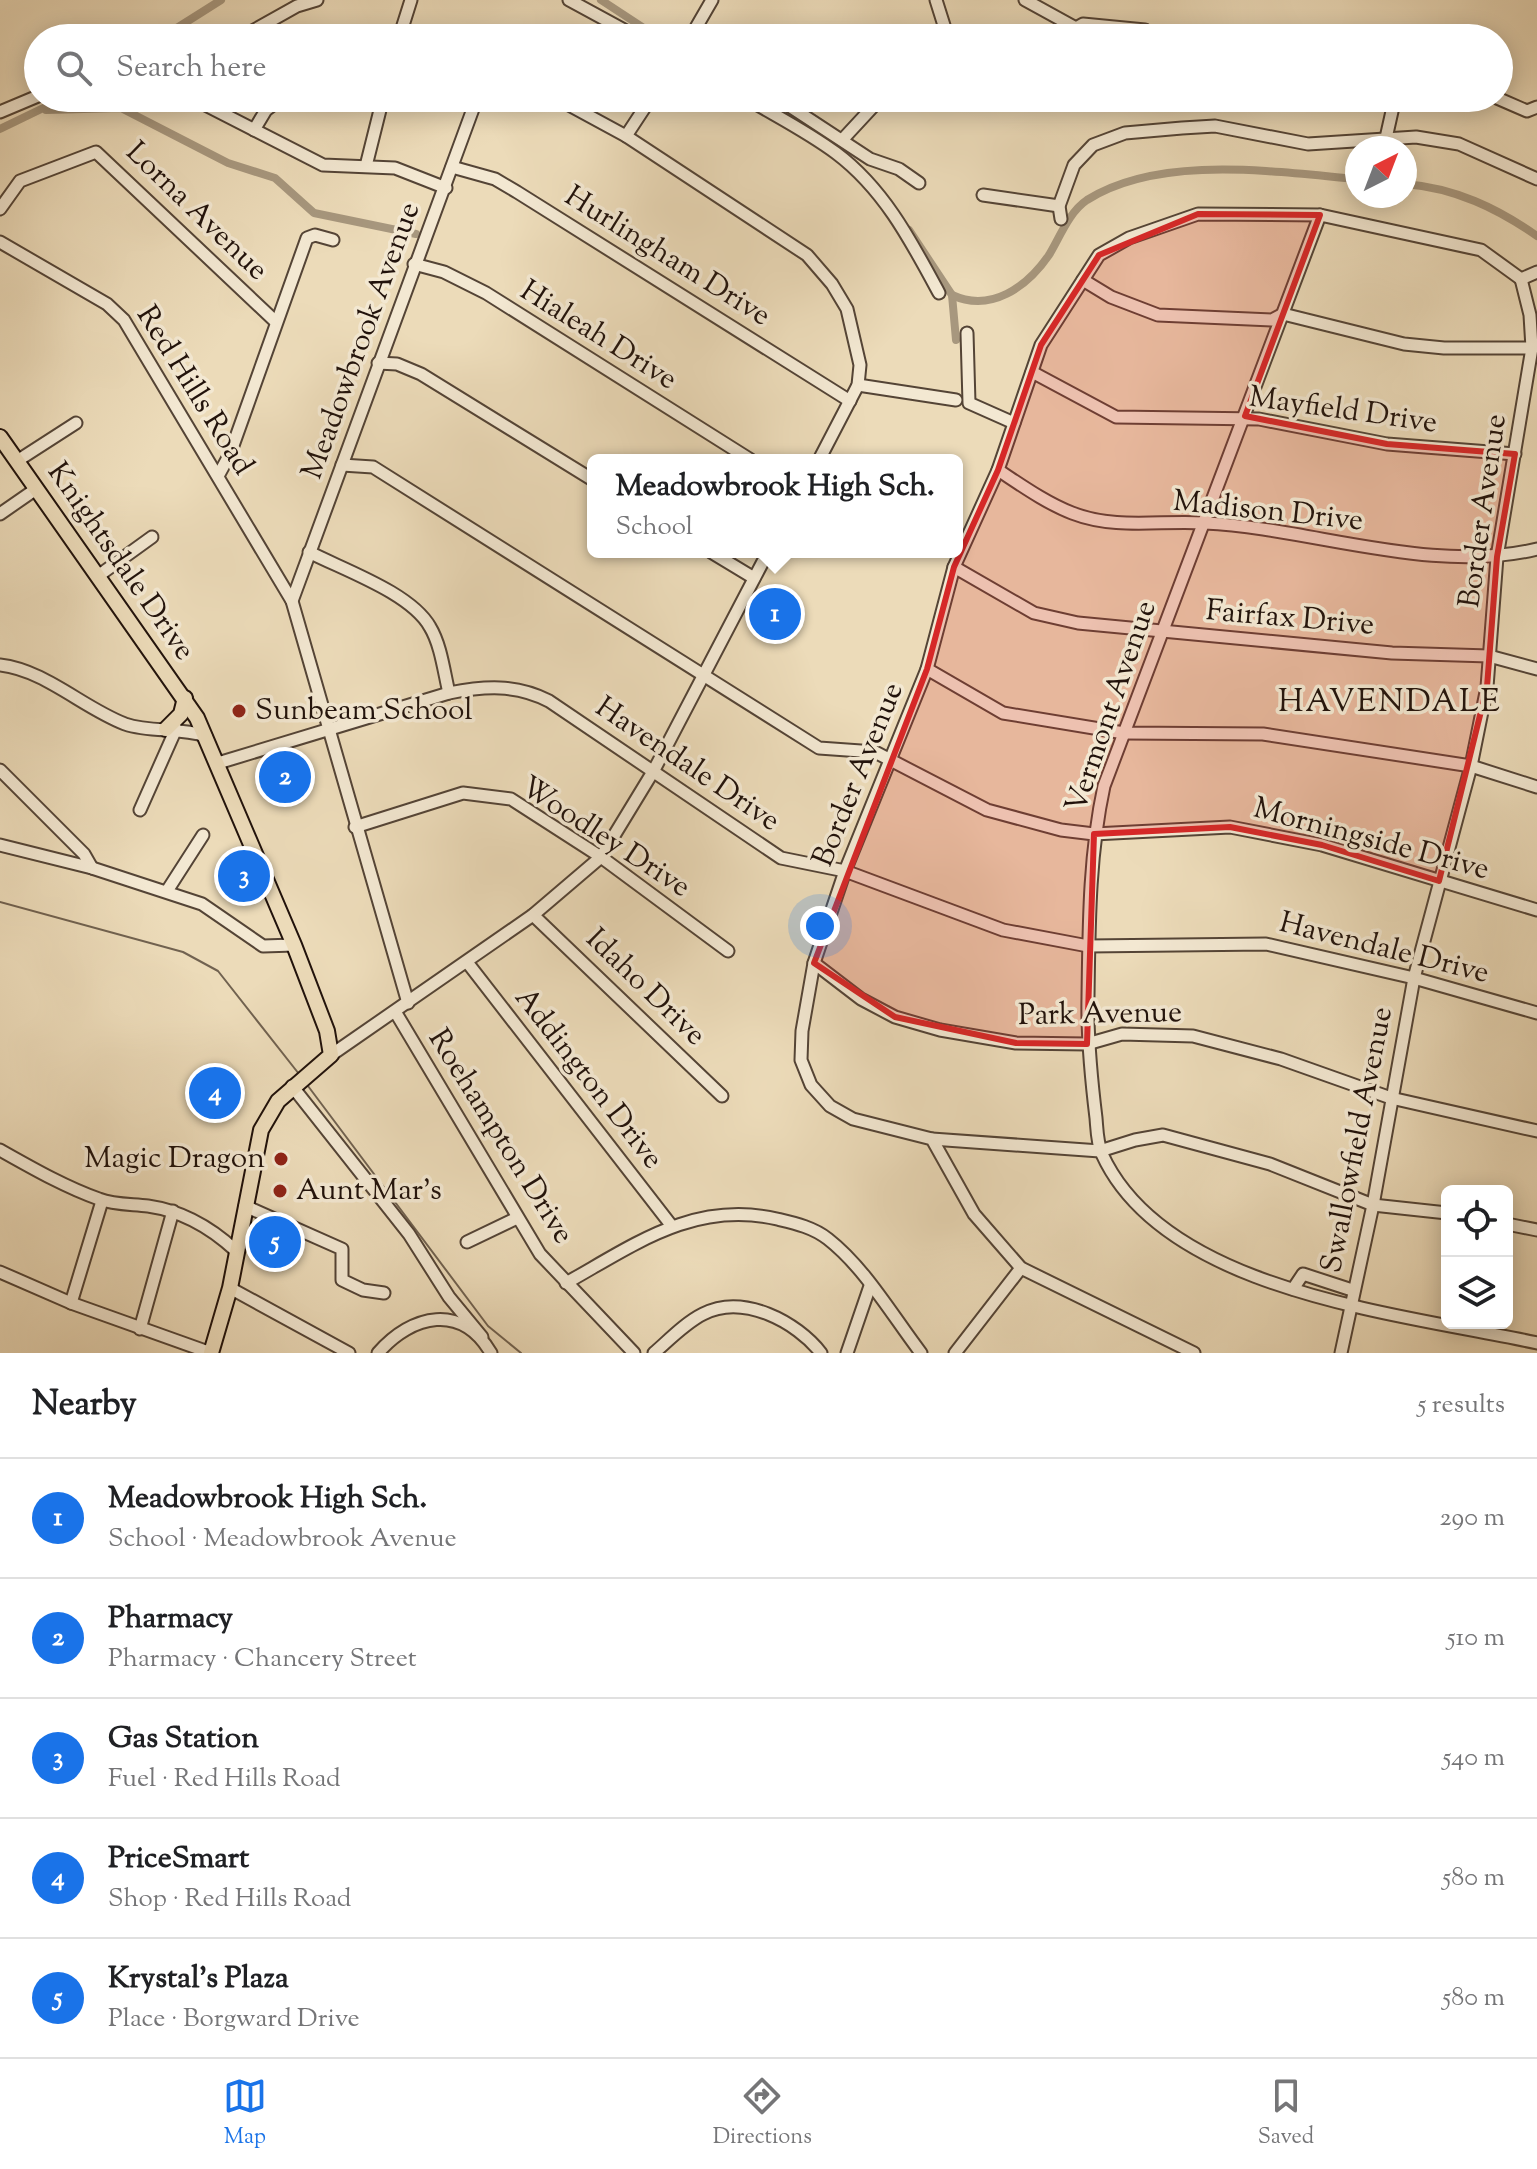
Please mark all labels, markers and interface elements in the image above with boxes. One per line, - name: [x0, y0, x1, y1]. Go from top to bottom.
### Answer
- search box: [24, 24, 1513, 112]
- icon: search: [52, 46, 96, 90]
- text: Search here: [116, 47, 266, 90]
- street label: Lorna Avenue: [115, 133, 277, 291]
- north arrow: [1345, 136, 1417, 208]
- street label: Hurlingham Drive: [556, 176, 778, 338]
- street label: Meadowbrook Avenue: [292, 196, 432, 486]
- street label: Hialeah Drive: [511, 271, 685, 401]
- street label: Red Hills Road: [125, 298, 263, 484]
- street label: Mayfield Drive: [1246, 377, 1440, 445]
- street label: Border Avenue: [1449, 411, 1519, 611]
- street label: Knightsdale Drive: [35, 454, 205, 670]
- popup: [587, 454, 963, 558]
- text: Meadowbrook High Sch.: [615, 466, 935, 509]
- street label: Madison Drive: [1171, 481, 1365, 543]
- text: School: [615, 509, 693, 546]
- pin: 1: [749, 584, 801, 644]
- street label: Fairfax Drive: [1204, 590, 1376, 648]
- street label: Vermont Avenue: [1056, 595, 1168, 819]
- street label: Border Avenue: [803, 677, 915, 873]
- district label: HAVENDALE: [1278, 680, 1502, 726]
- street label: Havendale Drive: [586, 687, 788, 843]
- place label: Sunbeam School: [255, 690, 473, 733]
- marker: Sunbeam School: [230, 702, 248, 720]
- pin: 2: [259, 747, 311, 807]
- street label: Woodley Drive: [511, 767, 699, 909]
- street label: Morningside Drive: [1248, 788, 1494, 892]
- pin: 3: [218, 846, 270, 906]
- street label: Havendale Drive: [1275, 902, 1493, 996]
- your location: [800, 906, 840, 946]
- street label: Idaho Drive: [575, 919, 715, 1057]
- street label: Addington Drive: [503, 979, 673, 1179]
- street label: Park Avenue: [1018, 992, 1182, 1038]
- street label: Swallowfield Avenue: [1311, 1003, 1405, 1277]
- street label: Roehampton Drive: [416, 1021, 584, 1253]
- pin: 4: [189, 1063, 241, 1123]
- place label: Magic Dragon: [84, 1138, 265, 1181]
- marker: Magic Dragon: [272, 1150, 290, 1168]
- place label: Aunt Mar's: [296, 1170, 442, 1213]
- marker: Aunt Mar's: [271, 1182, 289, 1200]
- map controls: [1441, 1185, 1513, 1329]
- button: locate: [1441, 1185, 1513, 1257]
- pin: 5: [249, 1212, 301, 1272]
- button: layers: [1441, 1257, 1513, 1329]
- text: Nearby: [32, 1381, 137, 1430]
- text: 5 results: [1417, 1387, 1505, 1424]
- text: Meadowbrook High Sch.: [108, 1478, 427, 1521]
- text: 1: [54, 1500, 62, 1537]
- text: 290 m: [1439, 1500, 1505, 1537]
- text: School · Meadowbrook Avenue: [108, 1521, 457, 1558]
- text: Pharmacy: [108, 1598, 233, 1641]
- text: 2: [52, 1620, 64, 1657]
- text: 510 m: [1447, 1620, 1505, 1657]
- text: Pharmacy · Chancery Street: [108, 1641, 417, 1678]
- text: Gas Station: [108, 1718, 259, 1761]
- text: 3: [53, 1740, 63, 1777]
- text: 540 m: [1442, 1740, 1505, 1777]
- text: Fuel · Red Hills Road: [108, 1761, 341, 1798]
- text: PriceSmart: [108, 1838, 249, 1881]
- text: 4: [51, 1860, 65, 1897]
- text: 580 m: [1442, 1860, 1505, 1897]
- text: Shop · Red Hills Road: [108, 1881, 351, 1918]
- text: Krystal's Plaza: [108, 1958, 289, 2001]
- text: 5: [54, 1980, 62, 2017]
- text: 580 m: [1442, 1980, 1505, 2017]
- text: Place · Borgward Drive: [108, 2001, 360, 2038]
- tab: Map: [223, 2074, 267, 2154]
- tab: Directions: [713, 2074, 812, 2154]
- tab: Saved: [1258, 2074, 1314, 2154]

